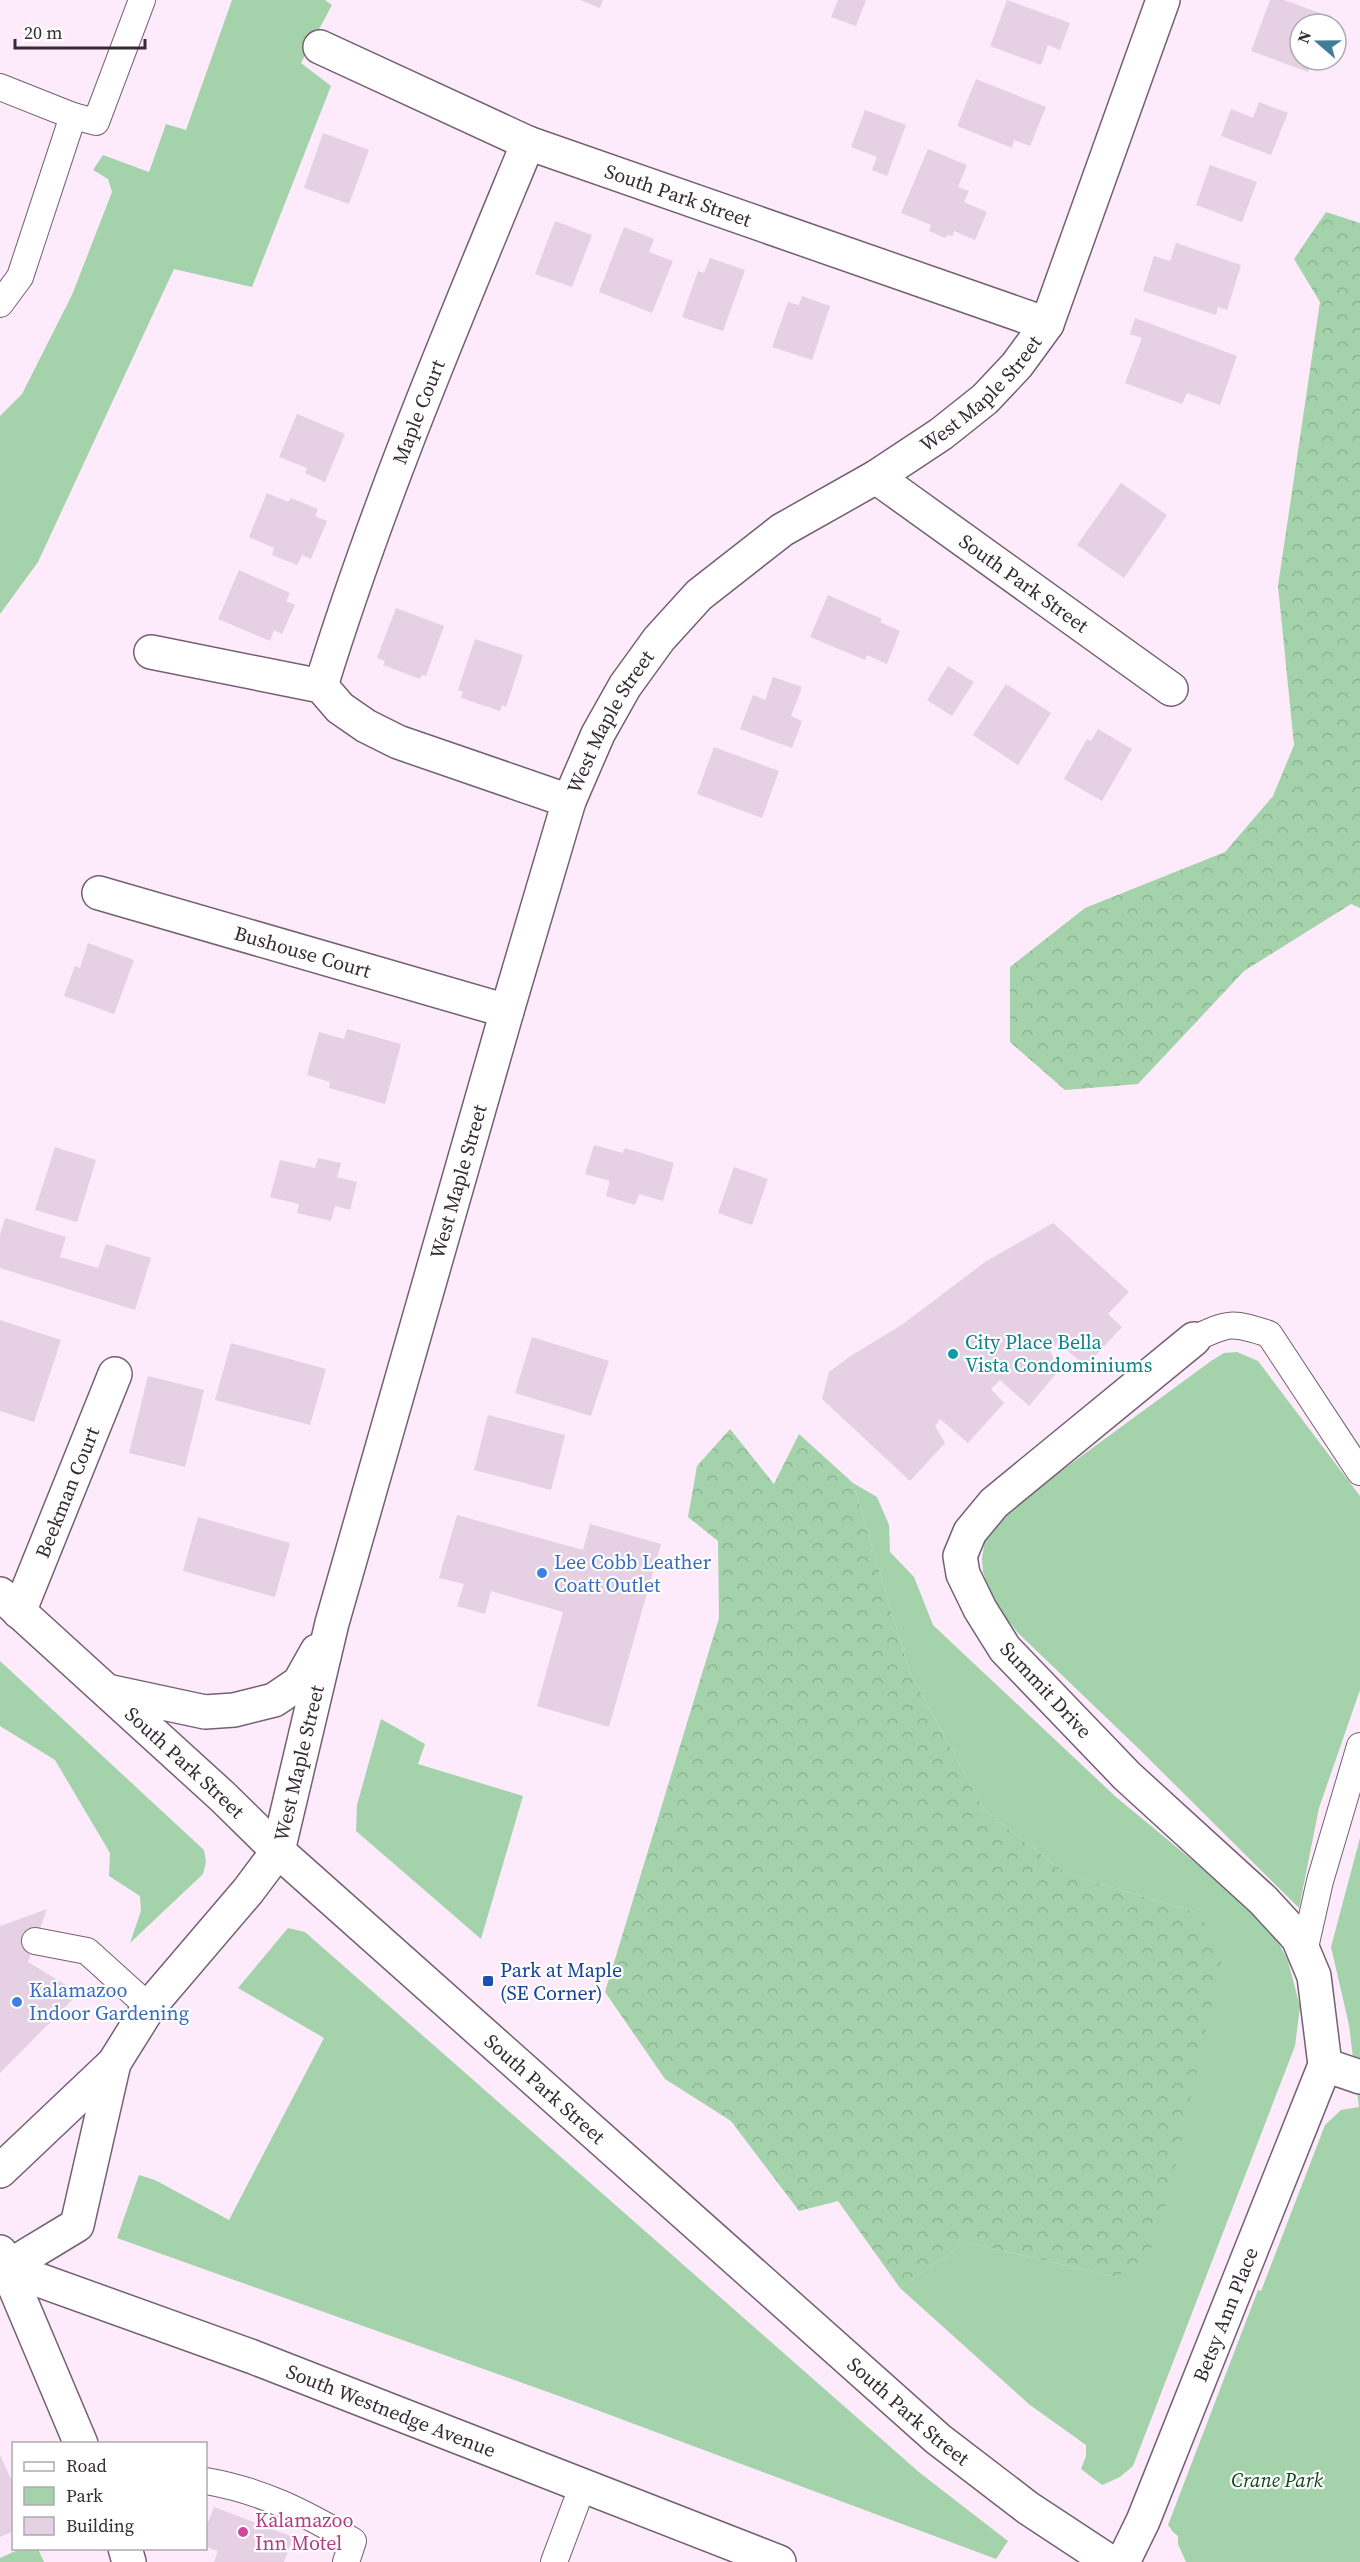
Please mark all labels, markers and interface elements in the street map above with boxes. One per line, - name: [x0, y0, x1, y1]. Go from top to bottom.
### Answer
- scale bar: [15, 12, 146, 50]
- north arrow: [1288, 12, 1348, 72]
- text: 20 m: [24, 20, 62, 45]
- text: N: [1292, 27, 1316, 46]
- street label: South Park Street: [601, 157, 756, 234]
- street label: West Maple Street: [914, 329, 1048, 458]
- street label: Maple Court: [385, 355, 452, 468]
- street label: South Park Street: [953, 527, 1095, 640]
- street label: West Maple Street: [560, 644, 661, 797]
- street label: Bushouse Court: [231, 919, 375, 985]
- street label: West Maple Street: [423, 1101, 494, 1262]
- place label: City Place Bella Vista Condominiums: [965, 1328, 1152, 1379]
- marker: City Place Bella Vista Condominiums: [946, 1347, 960, 1361]
- street label: Beekman Court: [28, 1422, 106, 1562]
- place label: Lee Cobb Leather Coatt Outlet: [554, 1548, 712, 1599]
- marker: Lee Cobb Leather Coatt Outlet: [535, 1566, 549, 1580]
- street label: Summit Drive: [994, 1635, 1098, 1745]
- street label: West Maple Street: [267, 1682, 331, 1844]
- street label: South Park Street: [119, 1700, 251, 1825]
- place label: Park at Maple (SE Corner): [500, 1956, 622, 2007]
- marker: Park at Maple (SE Corner): [481, 1974, 495, 1988]
- place label: Kalamazoo Indoor Gardening: [29, 1976, 189, 2027]
- marker: Kalamazoo Indoor Gardening: [10, 1995, 24, 2009]
- street label: South Park Street: [478, 2027, 612, 2151]
- street label: Betsy Ann Place: [1186, 2243, 1265, 2386]
- street label: South Park Street: [841, 2351, 976, 2472]
- street label: South Westnedge Avenue: [282, 2357, 500, 2464]
- legend: [12, 2442, 207, 2550]
- text: Road: [66, 2453, 107, 2478]
- park label: Crane Park: [1231, 2466, 1323, 2494]
- text: Park: [66, 2483, 103, 2508]
- place label: Kalamazoo Inn Motel: [255, 2506, 353, 2557]
- text: Building: [66, 2513, 134, 2538]
- marker: Kalamazoo Inn Motel: [236, 2525, 250, 2539]

